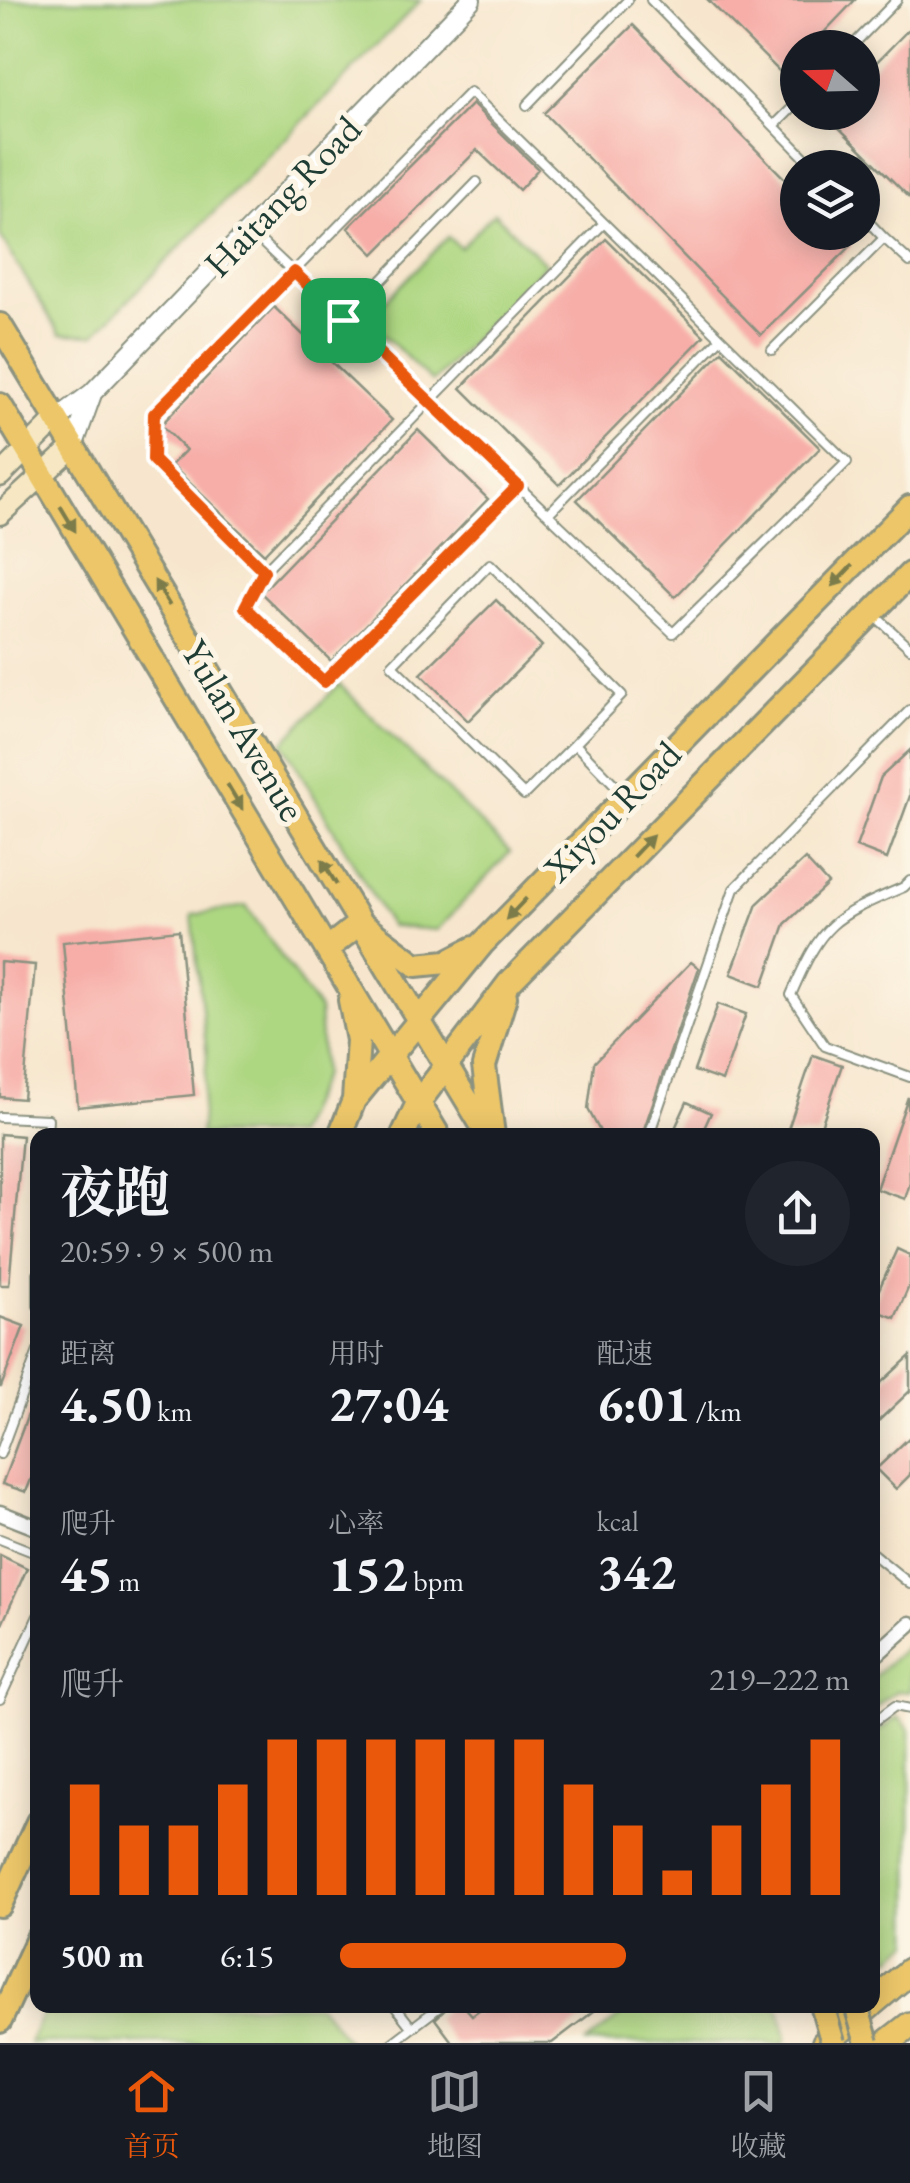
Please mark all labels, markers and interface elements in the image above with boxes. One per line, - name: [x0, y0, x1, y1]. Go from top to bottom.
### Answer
- north arrow: [780, 30, 880, 130]
- map controls: [780, 30, 880, 250]
- street label: Haitang Road: [193, 104, 372, 287]
- button: layers: [780, 150, 880, 250]
- pin: [301, 278, 386, 363]
- icon: arrive: [316, 293, 371, 348]
- one-way arrow: [59, 505, 76, 533]
- one-way arrow: [831, 564, 854, 588]
- one-way arrow: [154, 579, 171, 607]
- street label: Yulan Avenue: [171, 630, 317, 830]
- street label: Xiyou Road: [532, 729, 692, 893]
- one-way arrow: [226, 783, 243, 811]
- one-way arrow: [631, 835, 654, 859]
- one-way arrow: [321, 858, 339, 886]
- one-way arrow: [505, 896, 529, 920]
- text: 夜跑: [60, 1157, 170, 1228]
- button: share: [745, 1161, 850, 1266]
- text: 20:59 · 9 × 500 m: [60, 1230, 273, 1272]
- text: 距离: [60, 1335, 116, 1371]
- text: 用时: [328, 1335, 384, 1371]
- text: 配速: [597, 1335, 653, 1371]
- text: 4.50: [60, 1371, 152, 1436]
- text: 27:04: [328, 1371, 448, 1436]
- text: 6:01: [597, 1371, 690, 1436]
- text: km: [152, 1393, 192, 1429]
- text: /km: [690, 1393, 742, 1429]
- text: kcal: [597, 1503, 639, 1539]
- text: 爬升: [60, 1505, 116, 1541]
- text: 心率: [328, 1505, 384, 1541]
- text: 342: [597, 1539, 676, 1604]
- text: 45: [60, 1541, 113, 1606]
- text: 152: [328, 1541, 408, 1606]
- text: m: [113, 1563, 140, 1599]
- text: bpm: [408, 1563, 464, 1599]
- text: 219–222 m: [709, 1658, 850, 1700]
- text: 爬升: [60, 1663, 124, 1705]
- text: 500 m: [60, 1935, 144, 1977]
- text: 6:15: [220, 1935, 274, 1977]
- tab: 首页: [124, 2064, 180, 2164]
- tab: 地图: [427, 2064, 483, 2164]
- tab: 收藏: [730, 2064, 786, 2164]

